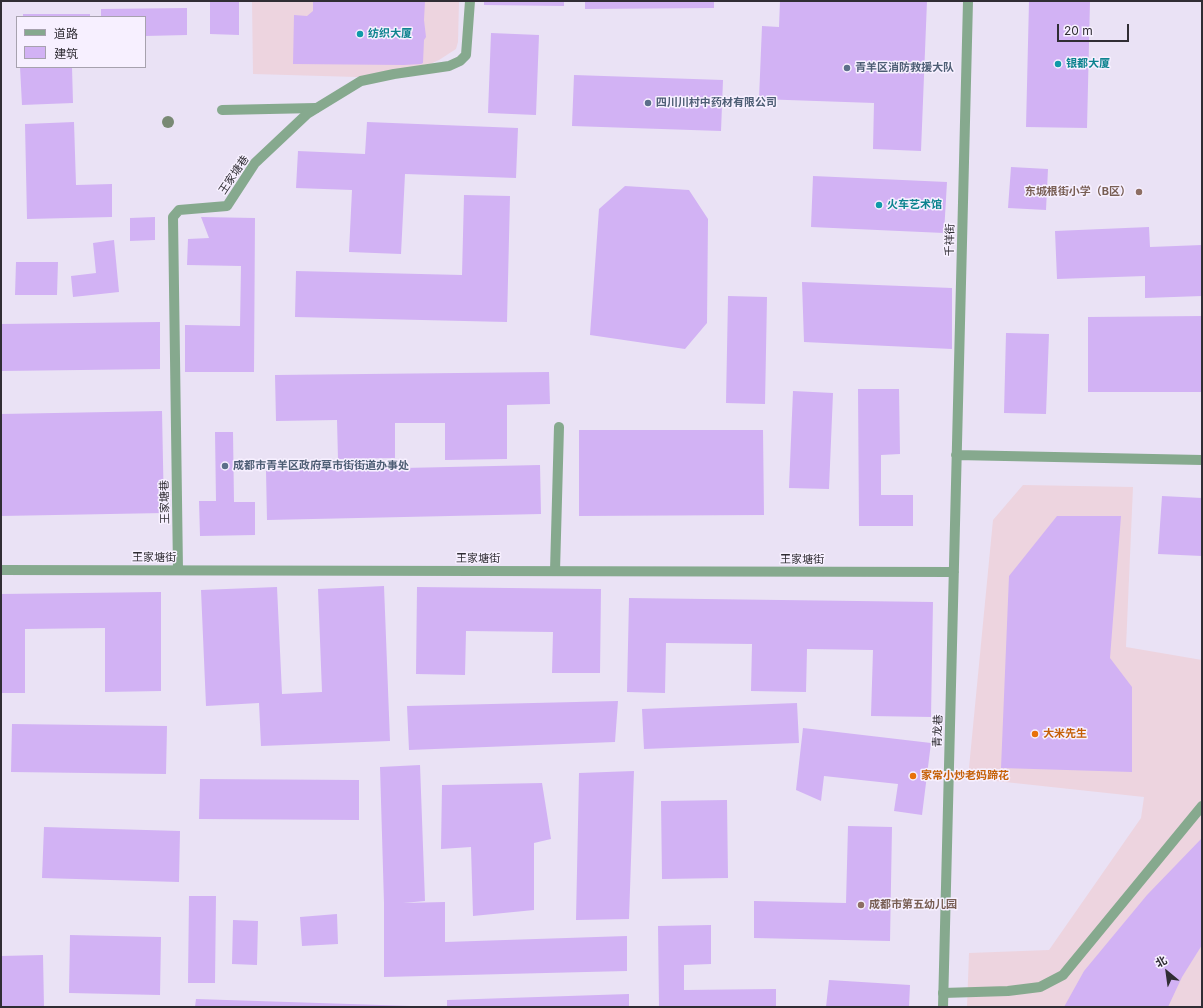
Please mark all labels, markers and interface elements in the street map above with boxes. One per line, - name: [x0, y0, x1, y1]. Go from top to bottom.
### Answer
- legend: [16, 16, 146, 68]
- scale bar: [1059, 16, 1131, 42]
- text: 20 m: [1064, 23, 1093, 38]
- text: 道路: [54, 26, 78, 41]
- place label: 纺织大厦: [368, 27, 412, 41]
- marker: 纺织大厦: [355, 29, 365, 39]
- text: 建筑: [54, 46, 78, 61]
- place label: 银都大厦: [1066, 57, 1110, 71]
- marker: 银都大厦: [1053, 59, 1063, 69]
- place label: 青羊区消防救援大队: [855, 61, 954, 75]
- marker: 青羊区消防救援大队: [842, 63, 852, 73]
- place label: 四川川村中药材有限公司: [656, 96, 777, 110]
- marker: 四川川村中药材有限公司: [643, 98, 653, 108]
- street label: 王家塘巷: [216, 153, 252, 197]
- place label: 东城根街小学（B区）: [1025, 185, 1131, 199]
- marker: 东城根街小学（B区）: [1134, 187, 1144, 197]
- place label: 火车艺术馆: [887, 198, 942, 212]
- marker: 火车艺术馆: [874, 200, 884, 210]
- street label: 千祥街: [943, 223, 957, 257]
- place label: 成都市青羊区政府草市街街道办事处: [233, 459, 409, 473]
- marker: 成都市青羊区政府草市街街道办事处: [220, 461, 230, 471]
- street label: 王家塘巷: [158, 480, 172, 524]
- street label: 王家塘街: [132, 551, 176, 565]
- street label: 王家塘街: [456, 552, 500, 566]
- street label: 王家塘街: [780, 553, 824, 567]
- street label: 青龙巷: [931, 714, 945, 748]
- place label: 大米先生: [1043, 727, 1087, 741]
- marker: 大米先生: [1030, 729, 1040, 739]
- place label: 家常小炒老妈蹄花: [921, 769, 1009, 783]
- marker: 家常小炒老妈蹄花: [908, 771, 918, 781]
- place label: 成都市第五幼儿园: [869, 898, 957, 912]
- marker: 成都市第五幼儿园: [856, 900, 866, 910]
- north arrow: [1147, 952, 1187, 992]
- text: 北: [1153, 953, 1169, 970]

